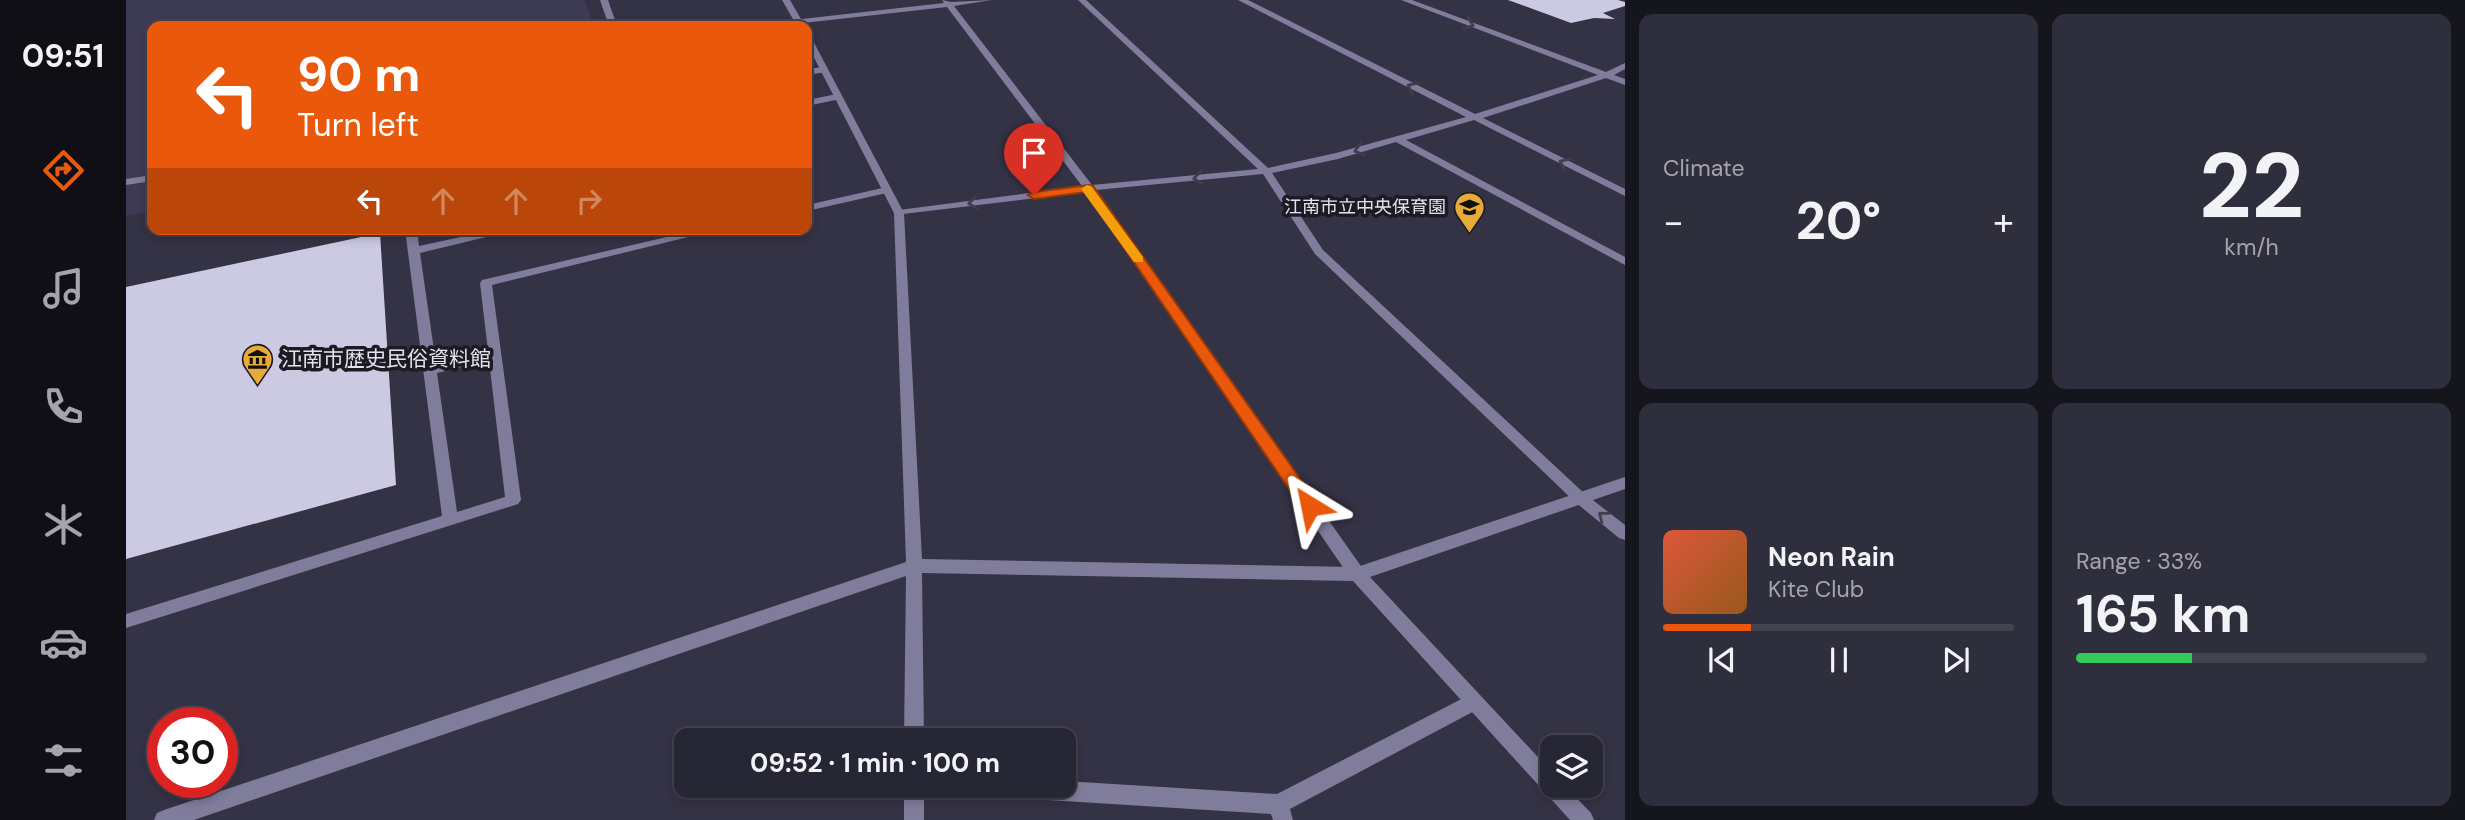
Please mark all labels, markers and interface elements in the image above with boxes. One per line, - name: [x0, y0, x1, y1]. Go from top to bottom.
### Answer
- one-way arrow: [1463, 16, 1475, 30]
- text: 09:51: [22, 35, 104, 77]
- text: 90 m: [297, 42, 420, 106]
- icon: left: [182, 49, 273, 140]
- one-way arrow: [1406, 81, 1419, 95]
- text: Turn left: [297, 104, 419, 146]
- pin: [1004, 123, 1064, 195]
- text: 22: [2199, 127, 2304, 245]
- icon: arrive: [1015, 134, 1053, 172]
- one-way arrow: [1354, 141, 1366, 156]
- icon: directions: [39, 146, 88, 195]
- text: Climate: [1663, 153, 1745, 183]
- one-way arrow: [1559, 158, 1571, 172]
- one-way arrow: [1192, 170, 1203, 185]
- icon: left: [351, 182, 389, 220]
- icon: ahead: [424, 182, 462, 220]
- icon: ahead: [497, 182, 535, 220]
- icon: right: [570, 182, 608, 220]
- text: 20°: [1796, 187, 1881, 255]
- school or university icon: 江南市立中央保育園: [1452, 190, 1486, 234]
- place label: 江南市立中央保育園: [1284, 195, 1446, 219]
- one-way arrow: [967, 196, 978, 211]
- text: −: [1663, 197, 1684, 247]
- text: +: [1993, 197, 2014, 247]
- text: km/h: [2224, 232, 2279, 262]
- icon: music: [39, 264, 88, 313]
- museum icon: 江南市歴史民俗資料館: [241, 342, 275, 386]
- place label: 江南市歴史民俗資料館: [281, 345, 491, 373]
- icon: phone: [39, 382, 88, 431]
- position arrow: [1273, 469, 1347, 543]
- icon: climate: [39, 500, 88, 549]
- one-way arrow: [1598, 511, 1610, 524]
- text: Neon Rain: [1768, 540, 1895, 574]
- text: Range · 33%: [2076, 546, 2202, 576]
- text: Kite Club: [1768, 574, 1864, 604]
- text: 165 km: [2076, 580, 2250, 648]
- icon: car: [39, 618, 88, 667]
- icon: previous: [1703, 641, 1741, 679]
- icon: pause: [1820, 641, 1858, 679]
- icon: next: [1937, 641, 1975, 679]
- speed limit sign: 30: [147, 707, 238, 798]
- map controls: [1540, 735, 1603, 798]
- button: layers: [1540, 735, 1603, 798]
- icon: filters: [39, 736, 88, 785]
- text: 09:52 · 1 min · 100 m: [750, 746, 1000, 780]

